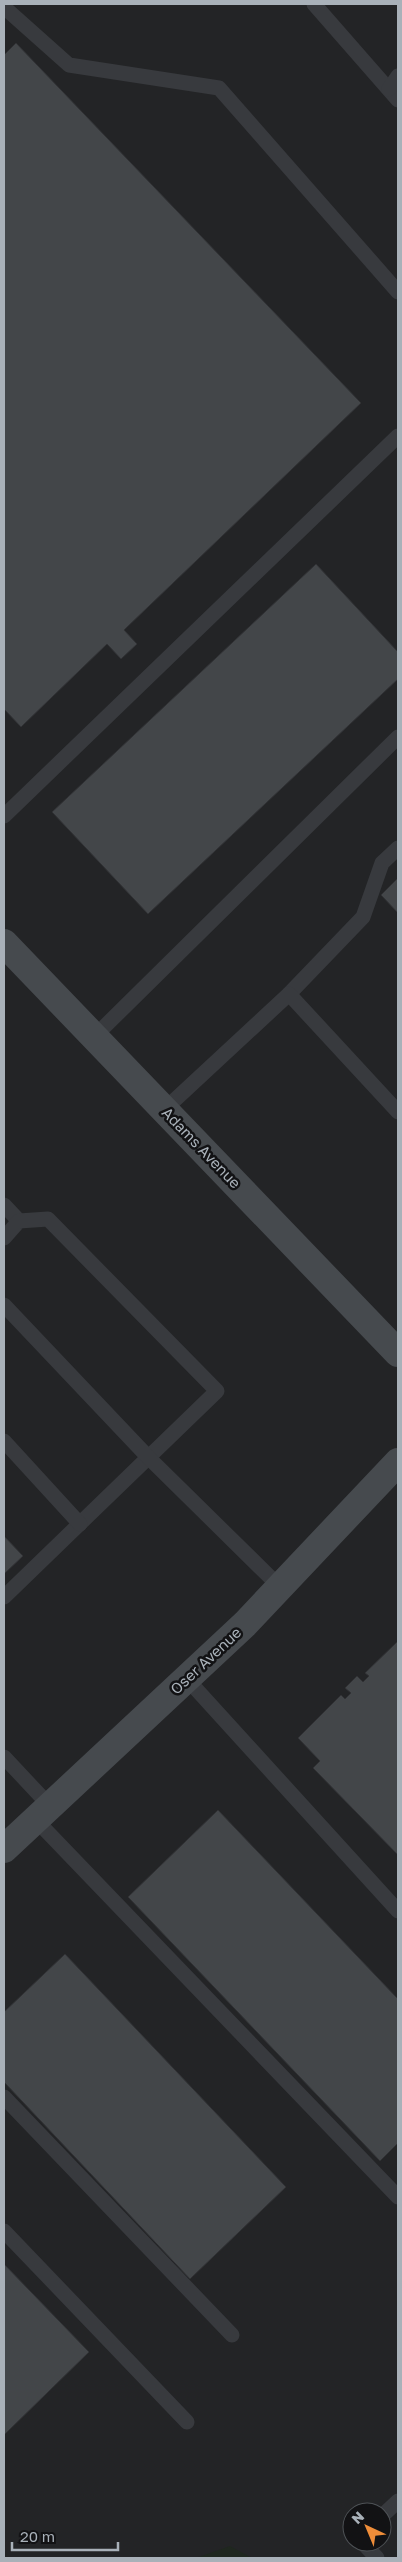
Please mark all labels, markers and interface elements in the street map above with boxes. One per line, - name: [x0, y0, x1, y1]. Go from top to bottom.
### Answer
- street label: Adams Avenue: [159, 1103, 245, 1192]
- street label: Oser Avenue: [166, 1623, 245, 1698]
- north arrow: [342, 2502, 392, 2552]
- text: N: [348, 2507, 367, 2527]
- scale bar: [12, 2520, 119, 2552]
- text: 20 m: [20, 2527, 55, 2545]

